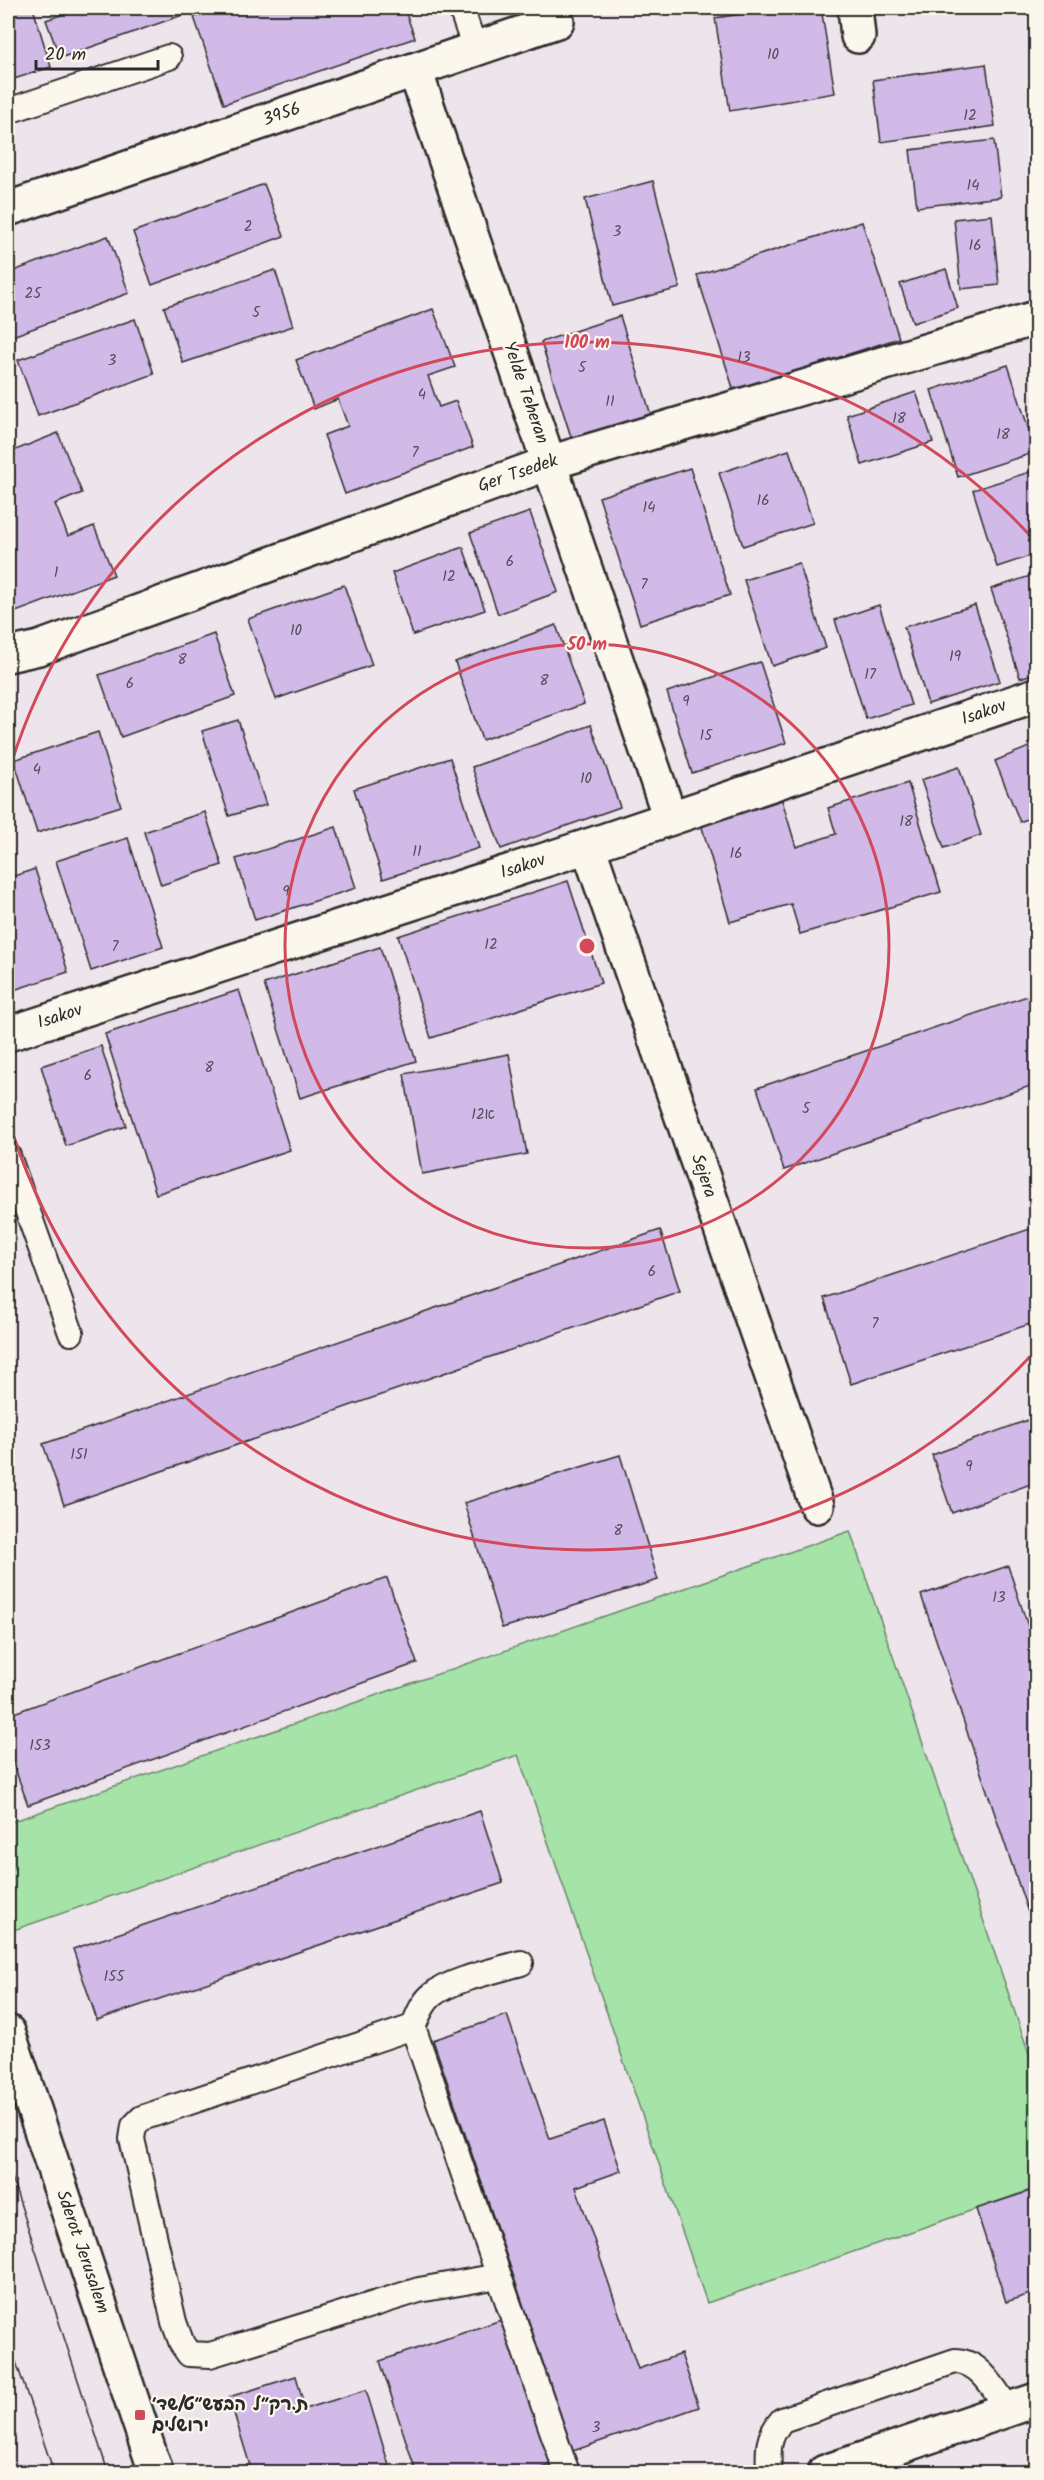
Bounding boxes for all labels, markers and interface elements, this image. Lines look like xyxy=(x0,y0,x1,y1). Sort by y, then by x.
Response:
scale bar xyxy=(36,33,158,71)
text: 20 m xyxy=(45,41,86,70)
house number: 10 xyxy=(767,43,780,67)
street label: 3956 xyxy=(259,95,305,135)
house number: 12 xyxy=(963,104,977,128)
house number: 14 xyxy=(967,174,979,198)
house number: 2 xyxy=(244,215,252,239)
house number: 3 xyxy=(613,220,622,244)
house number: 16 xyxy=(968,234,982,258)
house number: 25 xyxy=(25,282,42,306)
house number: 5 xyxy=(252,301,261,325)
text: 100 m xyxy=(564,329,610,358)
street label: Yelde Teheran xyxy=(494,338,556,448)
house number: 13 xyxy=(737,346,751,370)
house number: 3 xyxy=(108,349,117,373)
house number: 5 xyxy=(578,356,587,380)
house number: 4 xyxy=(418,383,426,407)
house number: 11 xyxy=(605,390,615,414)
house number: 18 xyxy=(892,407,907,431)
house number: 18 xyxy=(996,423,1011,447)
house number: 7 xyxy=(412,441,420,465)
street label: Ger Tsedek xyxy=(474,447,563,501)
house number: 16 xyxy=(756,489,770,513)
house number: 14 xyxy=(643,496,655,520)
house number: 6 xyxy=(506,550,514,574)
house number: 1 xyxy=(54,561,59,585)
house number: 12 xyxy=(442,565,456,589)
house number: 7 xyxy=(641,573,649,597)
house number: 10 xyxy=(290,619,303,643)
text: 50 m xyxy=(566,631,607,660)
house number: 19 xyxy=(949,645,962,669)
house number: 8 xyxy=(177,648,187,672)
house number: 17 xyxy=(864,663,877,687)
house number: 8 xyxy=(539,669,549,693)
house number: 6 xyxy=(126,672,134,696)
house number: 9 xyxy=(682,690,690,714)
street label: Isakov xyxy=(958,692,1011,734)
house number: 15 xyxy=(700,724,713,748)
house number: 4 xyxy=(33,758,41,782)
house number: 10 xyxy=(580,767,593,791)
house number: 18 xyxy=(899,810,914,834)
house number: 11 xyxy=(412,840,422,864)
house number: 16 xyxy=(729,842,743,866)
street label: Isakov xyxy=(497,846,550,888)
house number: 9 xyxy=(282,880,290,904)
house number: 12 xyxy=(484,933,498,957)
house number: 7 xyxy=(112,935,120,959)
centre of rings xyxy=(577,936,597,956)
street label: Isakov xyxy=(34,996,87,1038)
house number: 8 xyxy=(204,1056,214,1080)
house number: 6 xyxy=(84,1064,92,1088)
house number: 5 xyxy=(802,1097,811,1121)
house number: 12א xyxy=(471,1103,495,1127)
street label: Sejera xyxy=(682,1150,724,1202)
house number: 6 xyxy=(648,1260,656,1284)
house number: 7 xyxy=(872,1312,880,1336)
house number: 151 xyxy=(70,1443,88,1467)
house number: 9 xyxy=(965,1455,973,1479)
house number: 8 xyxy=(613,1519,623,1543)
house number: 13 xyxy=(992,1586,1006,1610)
house number: 153 xyxy=(29,1734,51,1758)
house number: 155 xyxy=(104,1965,125,1989)
street label: Sderot Jerusalem xyxy=(47,2186,117,2318)
place label: ת.רק״ל הבעש״ט/שד׳ ירושלים xyxy=(152,2391,308,2441)
marker: ת.רק״ל הבעש״ט/שד׳ ירושלים xyxy=(133,2408,147,2422)
house number: 3 xyxy=(592,2416,601,2440)

